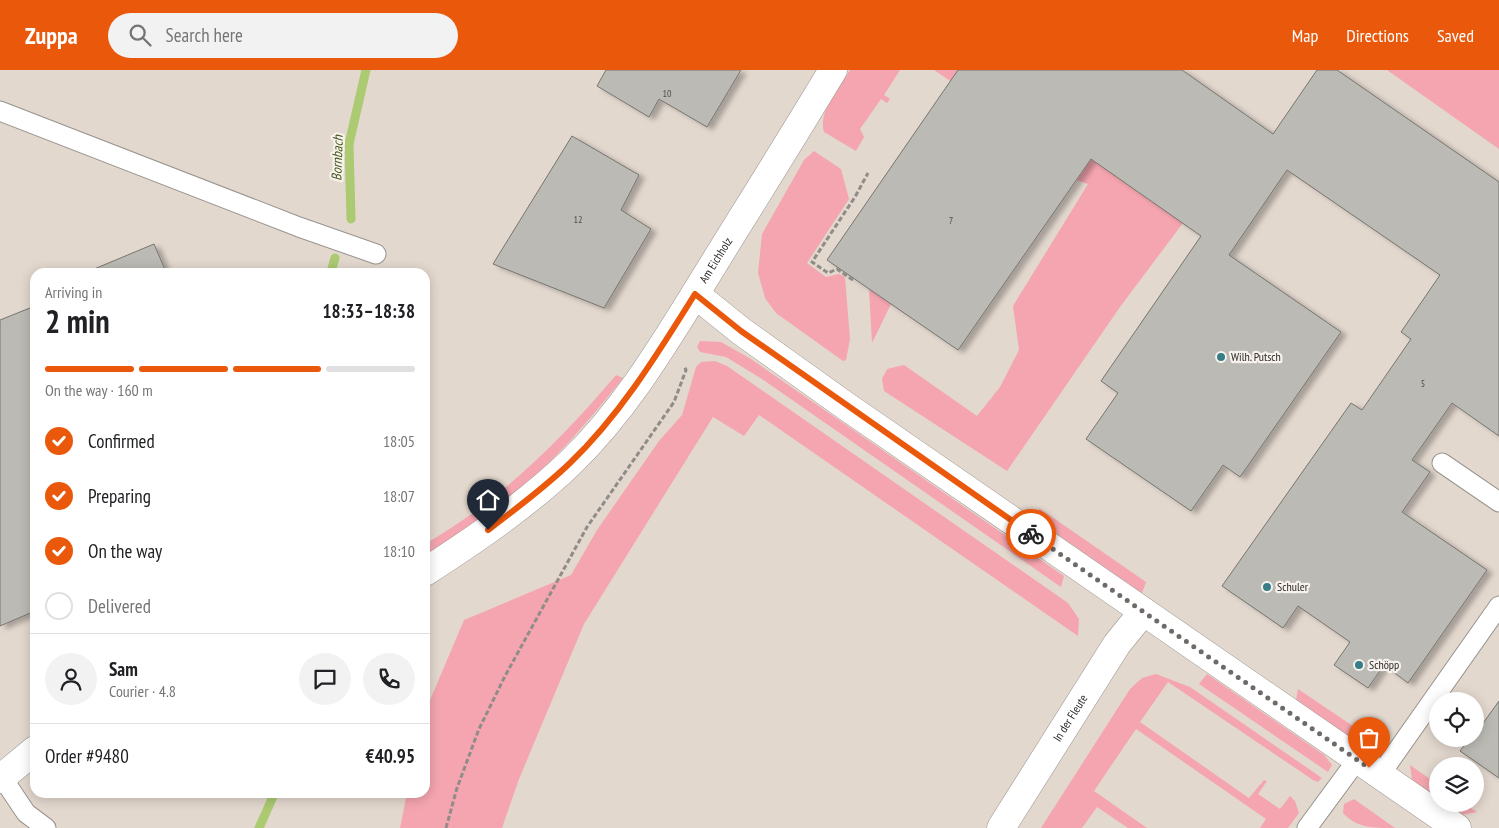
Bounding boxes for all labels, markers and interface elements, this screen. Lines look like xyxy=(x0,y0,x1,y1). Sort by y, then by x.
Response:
search box xyxy=(108,13,458,58)
text: Zuppa xyxy=(25,20,78,51)
icon: search xyxy=(126,21,154,49)
text: Search here xyxy=(166,23,243,47)
text: Map xyxy=(1292,24,1318,47)
text: Directions xyxy=(1346,24,1409,47)
text: Saved xyxy=(1437,24,1474,47)
house number: 10 xyxy=(663,87,672,100)
water label: Bornbach xyxy=(327,134,347,181)
house number: 12 xyxy=(574,213,583,226)
house number: 7 xyxy=(949,214,953,227)
street label: Am Eichholz xyxy=(696,234,735,286)
text: Arriving in xyxy=(45,282,102,302)
text: 18:33–18:38 xyxy=(322,299,415,323)
text: 2 min xyxy=(45,300,110,342)
place label: Wilh. Putsch xyxy=(1231,349,1281,364)
marker: Wilh. Putsch xyxy=(1215,351,1227,363)
house number: 5 xyxy=(1421,377,1425,390)
text: On the way · 160 m xyxy=(45,380,153,400)
icon: check xyxy=(45,427,73,455)
text: Confirmed xyxy=(88,429,155,453)
text: 18:05 xyxy=(383,431,415,451)
pin xyxy=(467,479,509,530)
icon: check xyxy=(45,482,73,510)
text: Preparing xyxy=(88,484,151,508)
text: 18:07 xyxy=(383,486,415,506)
icon: home xyxy=(474,486,502,514)
courier xyxy=(1006,509,1056,559)
icon: bike xyxy=(1017,520,1045,548)
icon: check xyxy=(45,537,73,565)
text: On the way xyxy=(88,539,162,563)
text: 18:10 xyxy=(383,541,415,561)
place label: Schuler xyxy=(1277,579,1309,594)
marker: Schuler xyxy=(1261,581,1273,593)
text: Delivered xyxy=(88,594,151,618)
button: person xyxy=(45,653,97,705)
button: chat xyxy=(299,653,351,705)
button: phone xyxy=(363,653,415,705)
text: Sam xyxy=(109,657,138,681)
place label: Schöpp xyxy=(1369,657,1399,672)
marker: Schöpp xyxy=(1353,659,1365,671)
text: Courier · 4.8 xyxy=(109,681,176,701)
street label: In der Fleute xyxy=(1049,691,1090,744)
map controls xyxy=(1429,692,1484,812)
button: locate xyxy=(1429,692,1484,747)
pin xyxy=(1348,717,1390,768)
icon: bag xyxy=(1355,724,1383,752)
text: Order #9480 xyxy=(45,744,129,768)
text: €40.95 xyxy=(366,744,415,768)
button: layers xyxy=(1429,757,1484,812)

